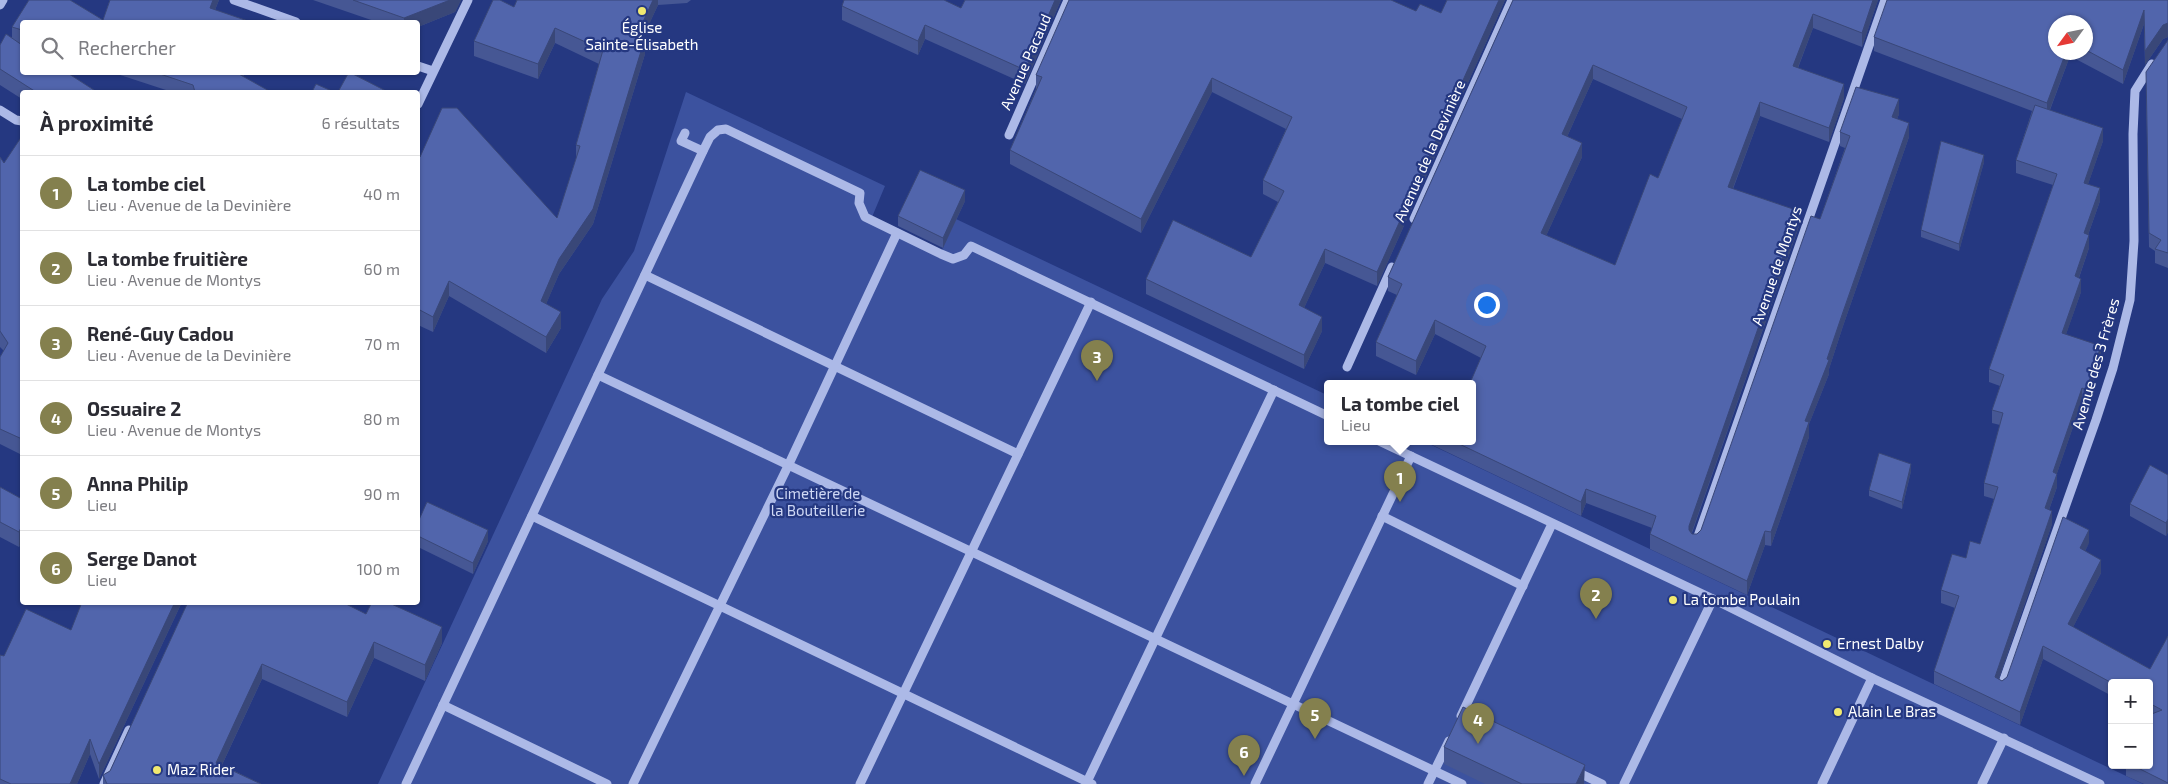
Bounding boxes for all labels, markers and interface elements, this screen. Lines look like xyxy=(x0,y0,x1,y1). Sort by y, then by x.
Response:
marker: Église Sainte-Élisabeth xyxy=(636,5,648,17)
street label: Avenue Pacaud xyxy=(996,11,1054,112)
north arrow xyxy=(2048,15,2093,60)
place label: Église Sainte-Élisabeth xyxy=(585,18,699,53)
search box xyxy=(20,20,420,75)
icon: search xyxy=(38,34,66,62)
text: Rechercher xyxy=(78,36,176,59)
street label: Avenue de la Devinière xyxy=(1390,77,1469,224)
text: À proximité xyxy=(40,110,154,135)
text: 6 résultats xyxy=(321,113,400,132)
text: La tombe ciel xyxy=(87,172,206,195)
text: 1 xyxy=(53,184,59,203)
text: 40 m xyxy=(363,184,400,203)
text: Lieu · Avenue de la Devinière xyxy=(87,195,291,214)
street label: Avenue de Montys xyxy=(1747,204,1805,328)
text: La tombe fruitière xyxy=(87,247,248,270)
text: 2 xyxy=(51,259,61,278)
text: 60 m xyxy=(364,259,400,278)
text: Lieu · Avenue de Montys xyxy=(87,270,261,289)
your location xyxy=(1474,292,1500,318)
street label: Avenue des 3 Frères xyxy=(2068,296,2122,432)
text: René-Guy Cadou xyxy=(87,322,234,345)
text: 3 xyxy=(51,334,61,353)
text: 70 m xyxy=(365,334,400,353)
pin: 3 xyxy=(1081,340,1113,381)
text: Lieu · Avenue de la Devinière xyxy=(87,345,291,364)
popup xyxy=(1324,380,1476,445)
text: La tombe ciel xyxy=(1341,392,1459,415)
text: Ossuaire 2 xyxy=(87,397,181,420)
text: 4 xyxy=(51,409,61,428)
text: 80 m xyxy=(363,409,400,428)
text: Lieu xyxy=(1341,415,1371,434)
text: Lieu · Avenue de Montys xyxy=(87,420,261,439)
pin: 1 xyxy=(1384,461,1416,502)
text: Anna Philip xyxy=(87,472,188,495)
text: 5 xyxy=(52,484,60,503)
text: 90 m xyxy=(364,484,400,503)
park label: Cimetière de la Bouteillerie xyxy=(771,484,865,519)
text: Lieu xyxy=(87,495,117,514)
text: Serge Danot xyxy=(87,547,197,570)
text: 6 xyxy=(51,559,61,578)
text: 100 m xyxy=(357,559,400,578)
text: Lieu xyxy=(87,570,117,589)
pin: 2 xyxy=(1580,578,1612,619)
place label: La tombe Poulain xyxy=(1683,590,1800,608)
marker: La tombe Poulain xyxy=(1667,594,1679,606)
place label: Ernest Dalby xyxy=(1837,634,1924,652)
marker: Ernest Dalby xyxy=(1821,638,1833,650)
map controls xyxy=(2108,679,2153,769)
button: + xyxy=(2108,679,2153,724)
pin: 5 xyxy=(1299,698,1331,739)
place label: Alain Le Bras xyxy=(1848,702,1936,720)
pin: 4 xyxy=(1462,703,1494,744)
marker: Alain Le Bras xyxy=(1832,706,1844,718)
button: − xyxy=(2108,724,2153,769)
pin: 6 xyxy=(1228,735,1260,776)
place label: Maz Rider xyxy=(167,760,235,778)
marker: Maz Rider xyxy=(151,764,163,776)

